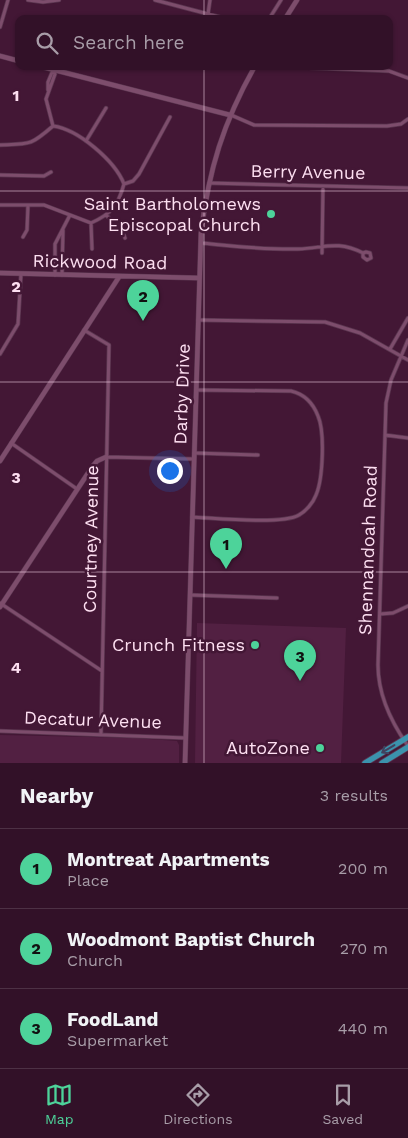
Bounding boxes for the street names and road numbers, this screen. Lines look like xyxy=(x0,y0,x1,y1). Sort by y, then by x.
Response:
street label: Berry Avenue xyxy=(250,160,366,183)
street label: Rickwood Road xyxy=(32,250,168,273)
street label: Darby Drive xyxy=(169,343,194,445)
street label: Courtney Avenue xyxy=(79,465,102,613)
street label: Shennandoah Road xyxy=(354,465,381,635)
street label: Decatur Avenue xyxy=(24,707,162,732)

